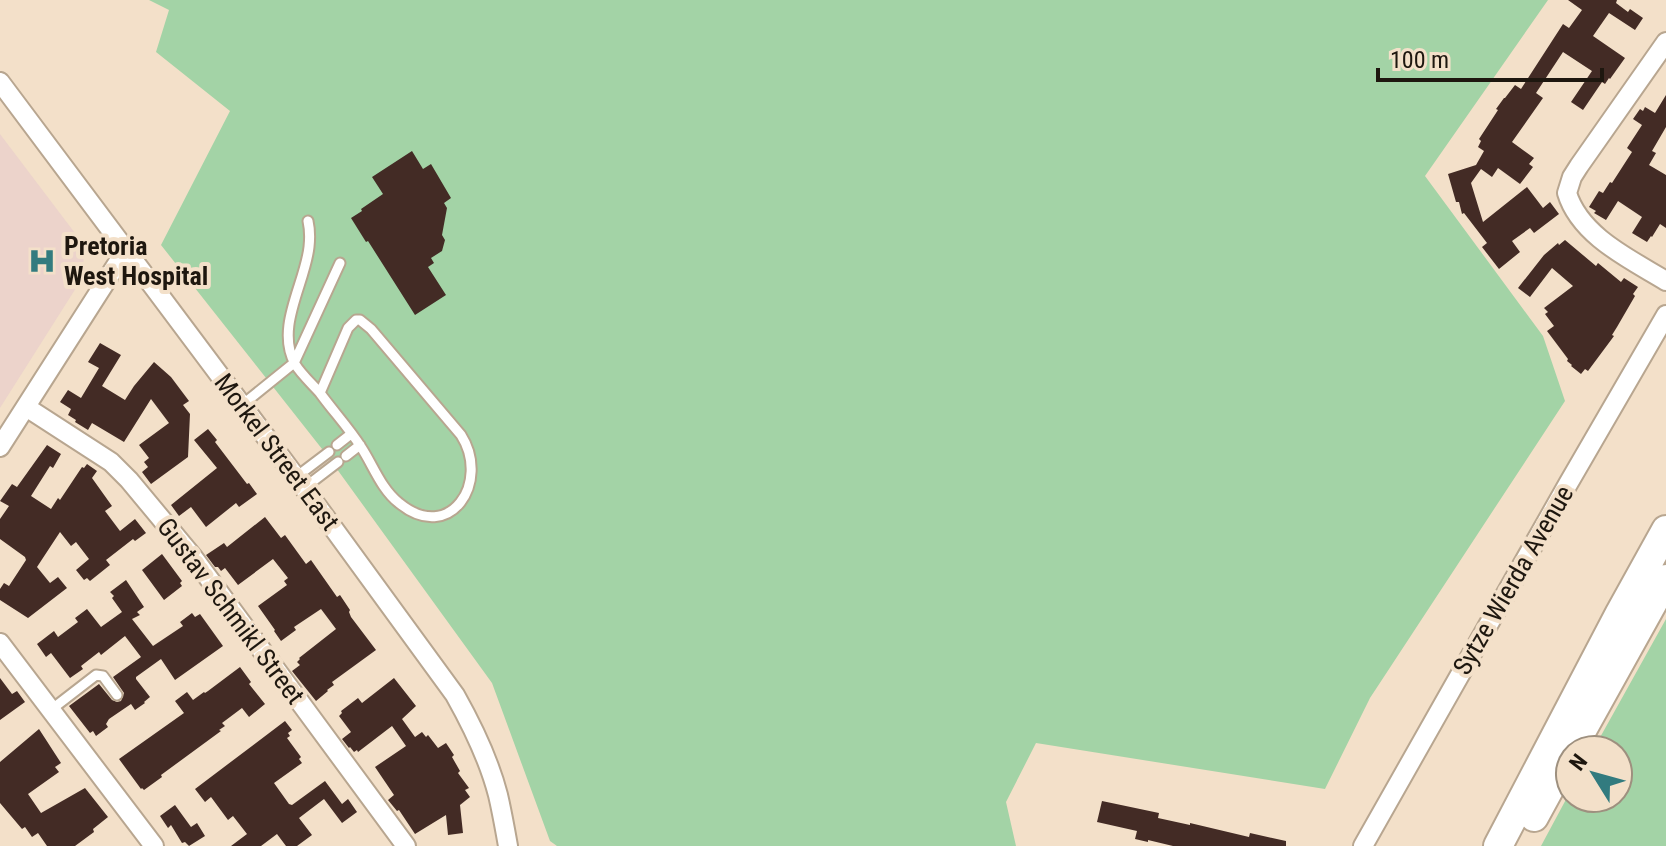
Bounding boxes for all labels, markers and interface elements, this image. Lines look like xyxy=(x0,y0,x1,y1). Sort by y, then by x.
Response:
scale bar xyxy=(1378,32,1602,82)
text: 100 m xyxy=(1390,46,1449,74)
place label: Pretoria West Hospital xyxy=(64,231,208,291)
hospital icon: Pretoria West Hospital xyxy=(27,246,57,276)
street label: Morkel Street East xyxy=(208,368,346,536)
street label: Sytze Wierda Avenue xyxy=(1447,480,1579,680)
street label: Gustav Schmikl Street xyxy=(151,512,311,710)
north arrow xyxy=(1554,734,1634,814)
text: N xyxy=(1564,749,1592,775)

